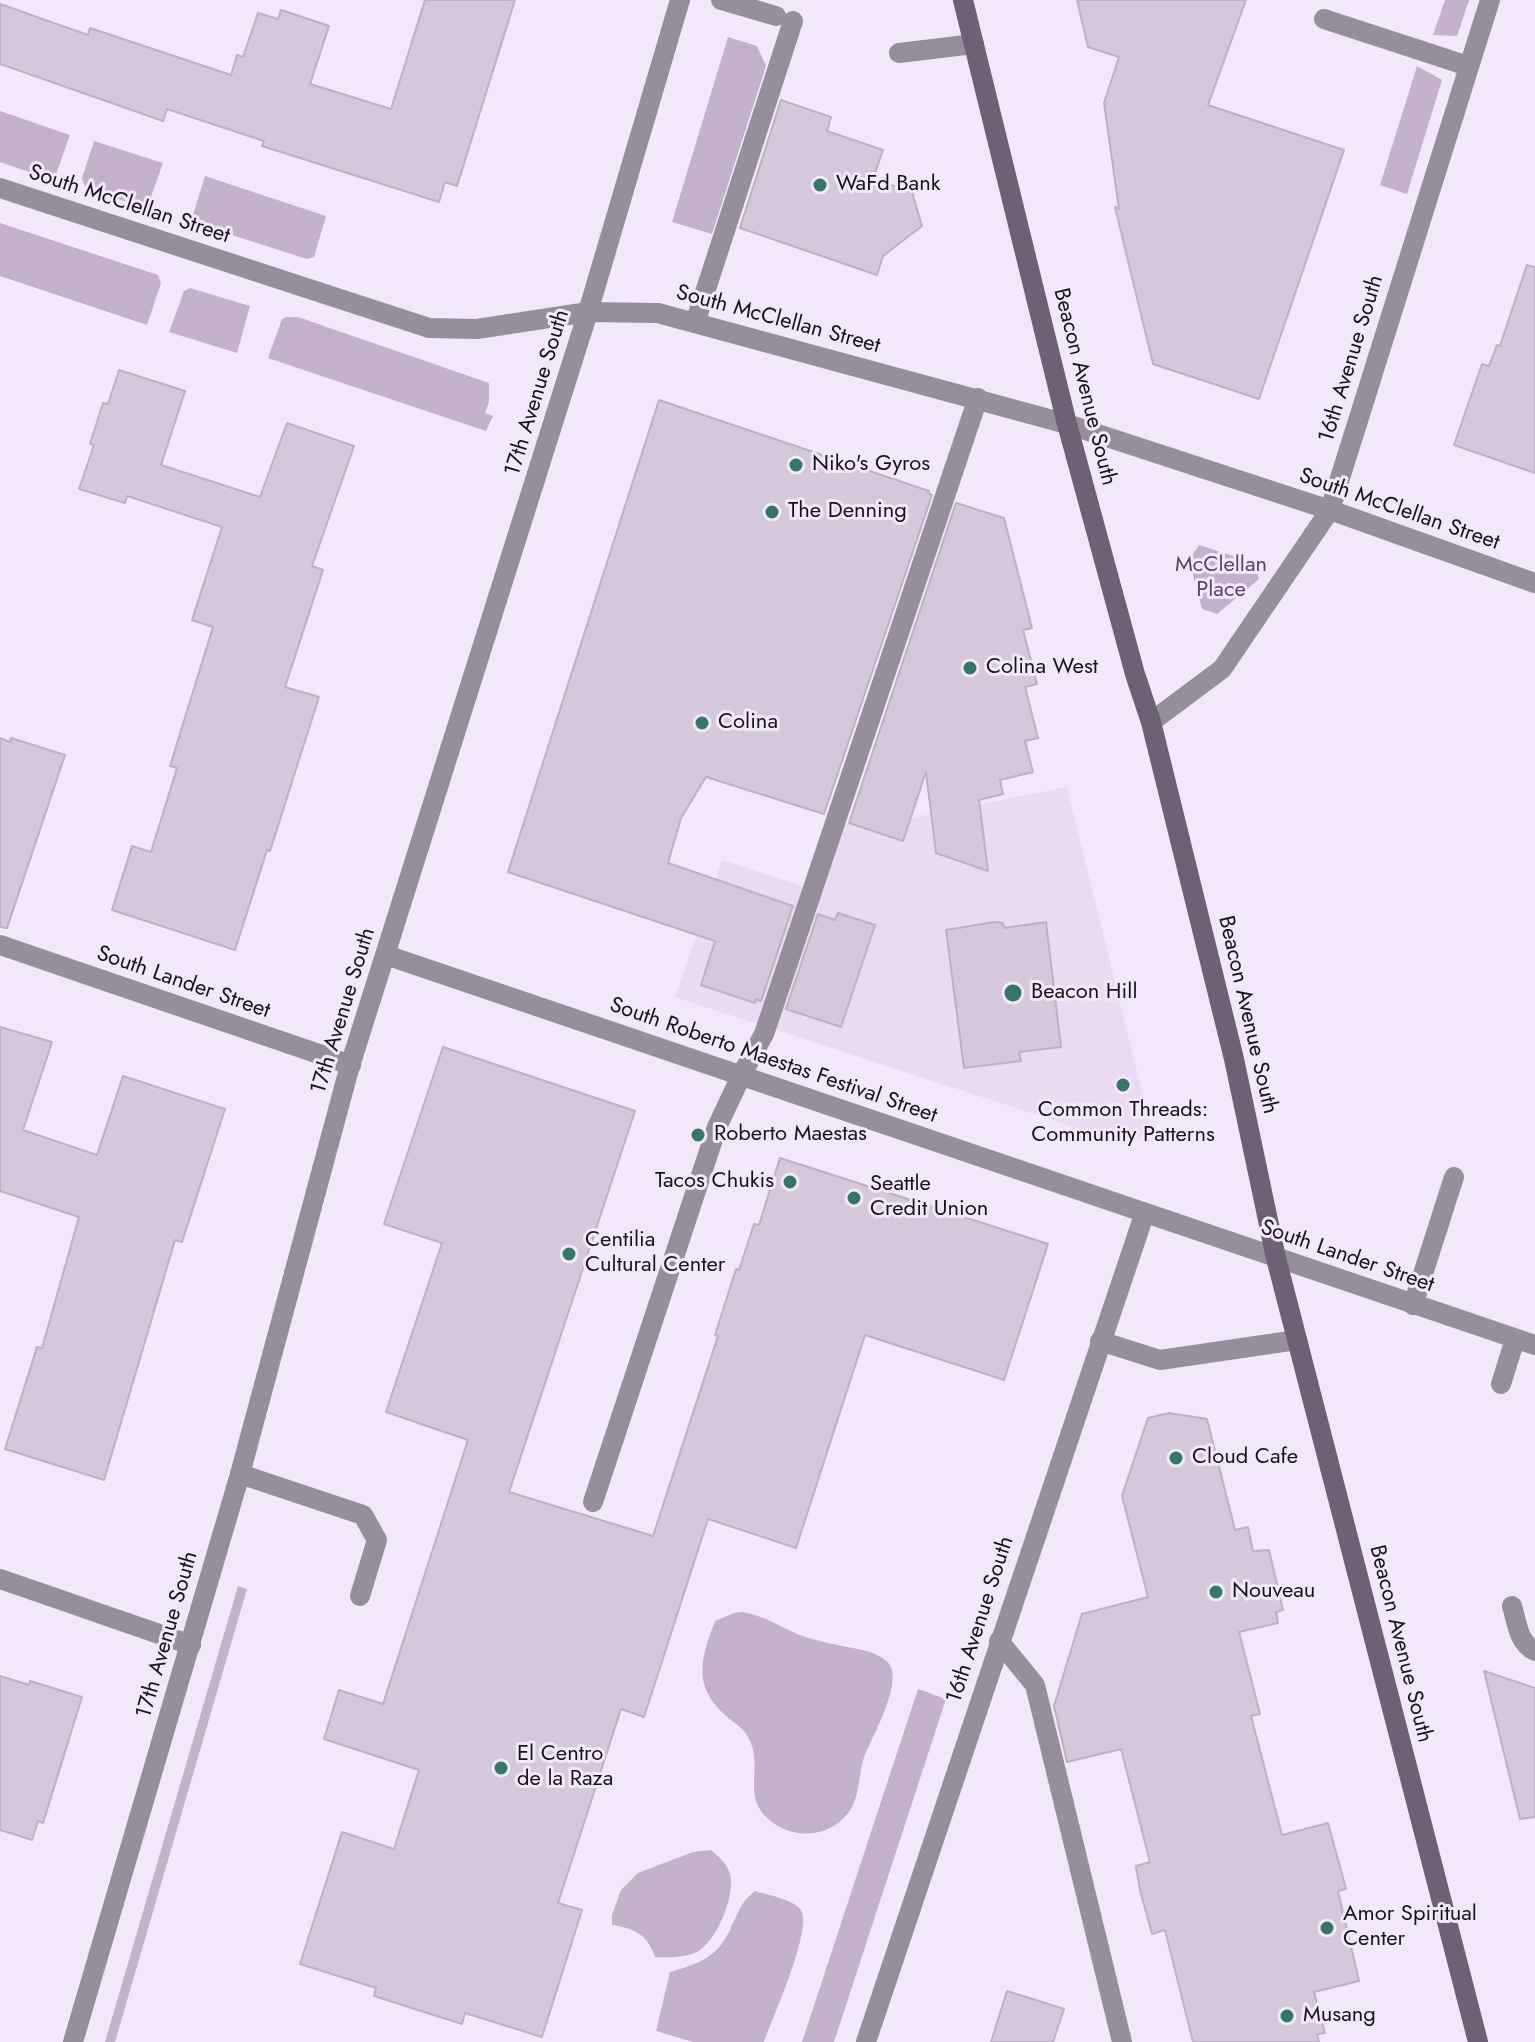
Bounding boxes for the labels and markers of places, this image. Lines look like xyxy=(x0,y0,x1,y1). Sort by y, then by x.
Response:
place label: WaFd Bank xyxy=(836,172,940,198)
marker: WaFd Bank xyxy=(811,176,829,194)
place label: Niko's Gyros xyxy=(812,452,930,478)
marker: Niko's Gyros xyxy=(787,456,805,474)
place label: The Denning xyxy=(788,499,907,525)
marker: The Denning xyxy=(763,503,781,521)
place label: Colina West xyxy=(986,655,1098,681)
marker: Colina West xyxy=(961,659,979,677)
place label: Colina xyxy=(718,710,778,736)
marker: Colina xyxy=(693,714,711,732)
place label: Beacon Hill xyxy=(1031,980,1137,1006)
marker: Beacon Hill xyxy=(1002,982,1024,1004)
marker: Common Threads: Community Patterns xyxy=(1114,1076,1132,1094)
place label: Common Threads: Community Patterns xyxy=(1031,1098,1215,1150)
place label: Roberto Maestas xyxy=(714,1122,867,1148)
marker: Roberto Maestas xyxy=(689,1126,707,1144)
place label: Tacos Chukis xyxy=(655,1169,774,1195)
place label: Seattle Credit Union xyxy=(870,1172,988,1224)
marker: Tacos Chukis xyxy=(781,1173,799,1191)
marker: Seattle Credit Union xyxy=(845,1189,863,1207)
place label: Centilia Cultural Center xyxy=(585,1228,725,1280)
marker: Centilia Cultural Center xyxy=(560,1245,578,1263)
place label: Cloud Cafe xyxy=(1192,1445,1298,1471)
marker: Cloud Cafe xyxy=(1167,1449,1185,1467)
place label: Nouveau xyxy=(1232,1579,1315,1605)
marker: Nouveau xyxy=(1207,1583,1225,1601)
place label: El Centro de la Raza xyxy=(517,1742,613,1794)
marker: El Centro de la Raza xyxy=(492,1759,510,1777)
place label: Amor Spiritual Center xyxy=(1343,1902,1477,1954)
marker: Amor Spiritual Center xyxy=(1318,1919,1336,1937)
place label: Musang xyxy=(1303,2003,1376,2029)
marker: Musang xyxy=(1278,2007,1296,2025)

